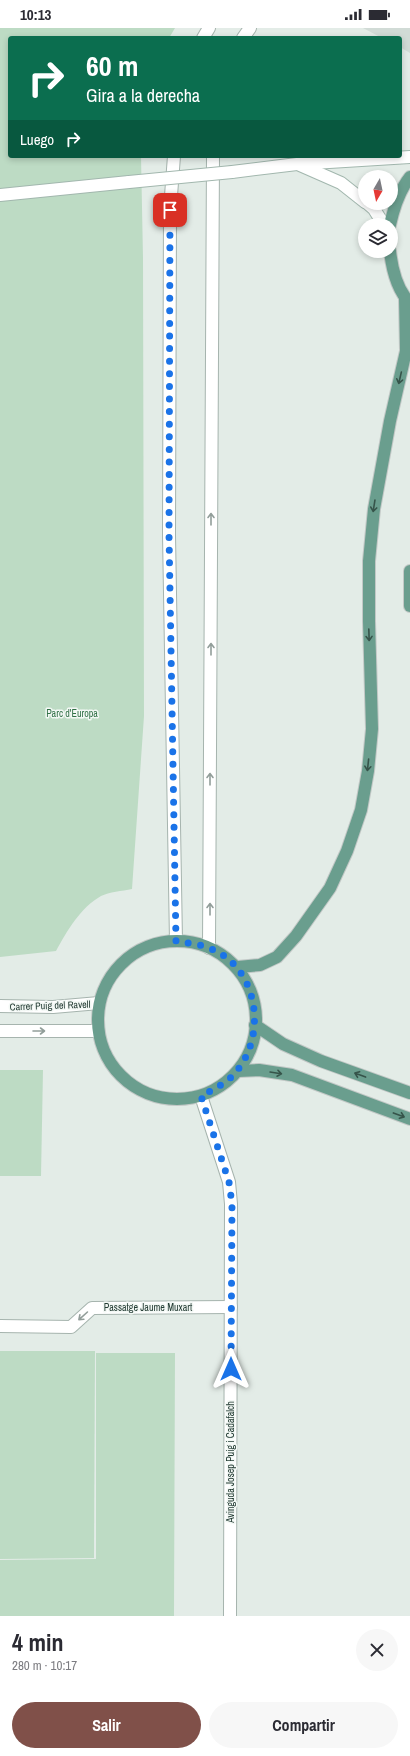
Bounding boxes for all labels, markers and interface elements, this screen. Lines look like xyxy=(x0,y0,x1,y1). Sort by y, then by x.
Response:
text: 10:13 xyxy=(20,4,51,25)
text: 60 m xyxy=(86,47,138,85)
icon: right xyxy=(20,52,72,104)
text: Gira a la derecha xyxy=(86,83,200,108)
icon: right xyxy=(62,128,84,150)
text: Luego xyxy=(20,129,54,150)
north arrow xyxy=(358,170,398,210)
map controls xyxy=(358,170,398,258)
pin xyxy=(153,193,187,227)
icon: arrive xyxy=(159,199,181,221)
button: layers xyxy=(358,218,398,258)
one-way arrow xyxy=(395,371,403,384)
one-way arrow xyxy=(370,499,378,512)
one-way arrow xyxy=(207,513,215,526)
one-way arrow xyxy=(365,628,373,641)
one-way arrow xyxy=(207,643,215,656)
park label: Parc d'Europa xyxy=(46,707,98,720)
one-way arrow xyxy=(364,758,372,771)
one-way arrow xyxy=(206,773,214,786)
one-way arrow xyxy=(206,903,214,916)
street label: Carrer Puig del Ravell xyxy=(9,998,91,1013)
one-way arrow xyxy=(32,1027,45,1035)
one-way arrow xyxy=(269,1069,282,1077)
one-way arrow xyxy=(355,1071,367,1079)
one-way arrow xyxy=(392,1112,405,1119)
street label: Passatge Jaume Muxart xyxy=(104,1301,193,1314)
one-way arrow xyxy=(78,1311,88,1320)
position arrow xyxy=(210,1348,252,1390)
street label: Avinguda Josep Puig i Cadafalch xyxy=(224,1401,237,1524)
text: 4 min xyxy=(12,1626,63,1658)
button: close xyxy=(356,1629,398,1671)
text: 280 m · 10:17 xyxy=(12,1657,77,1674)
button: Salir xyxy=(12,1702,201,1748)
button: Compartir xyxy=(209,1702,398,1748)

